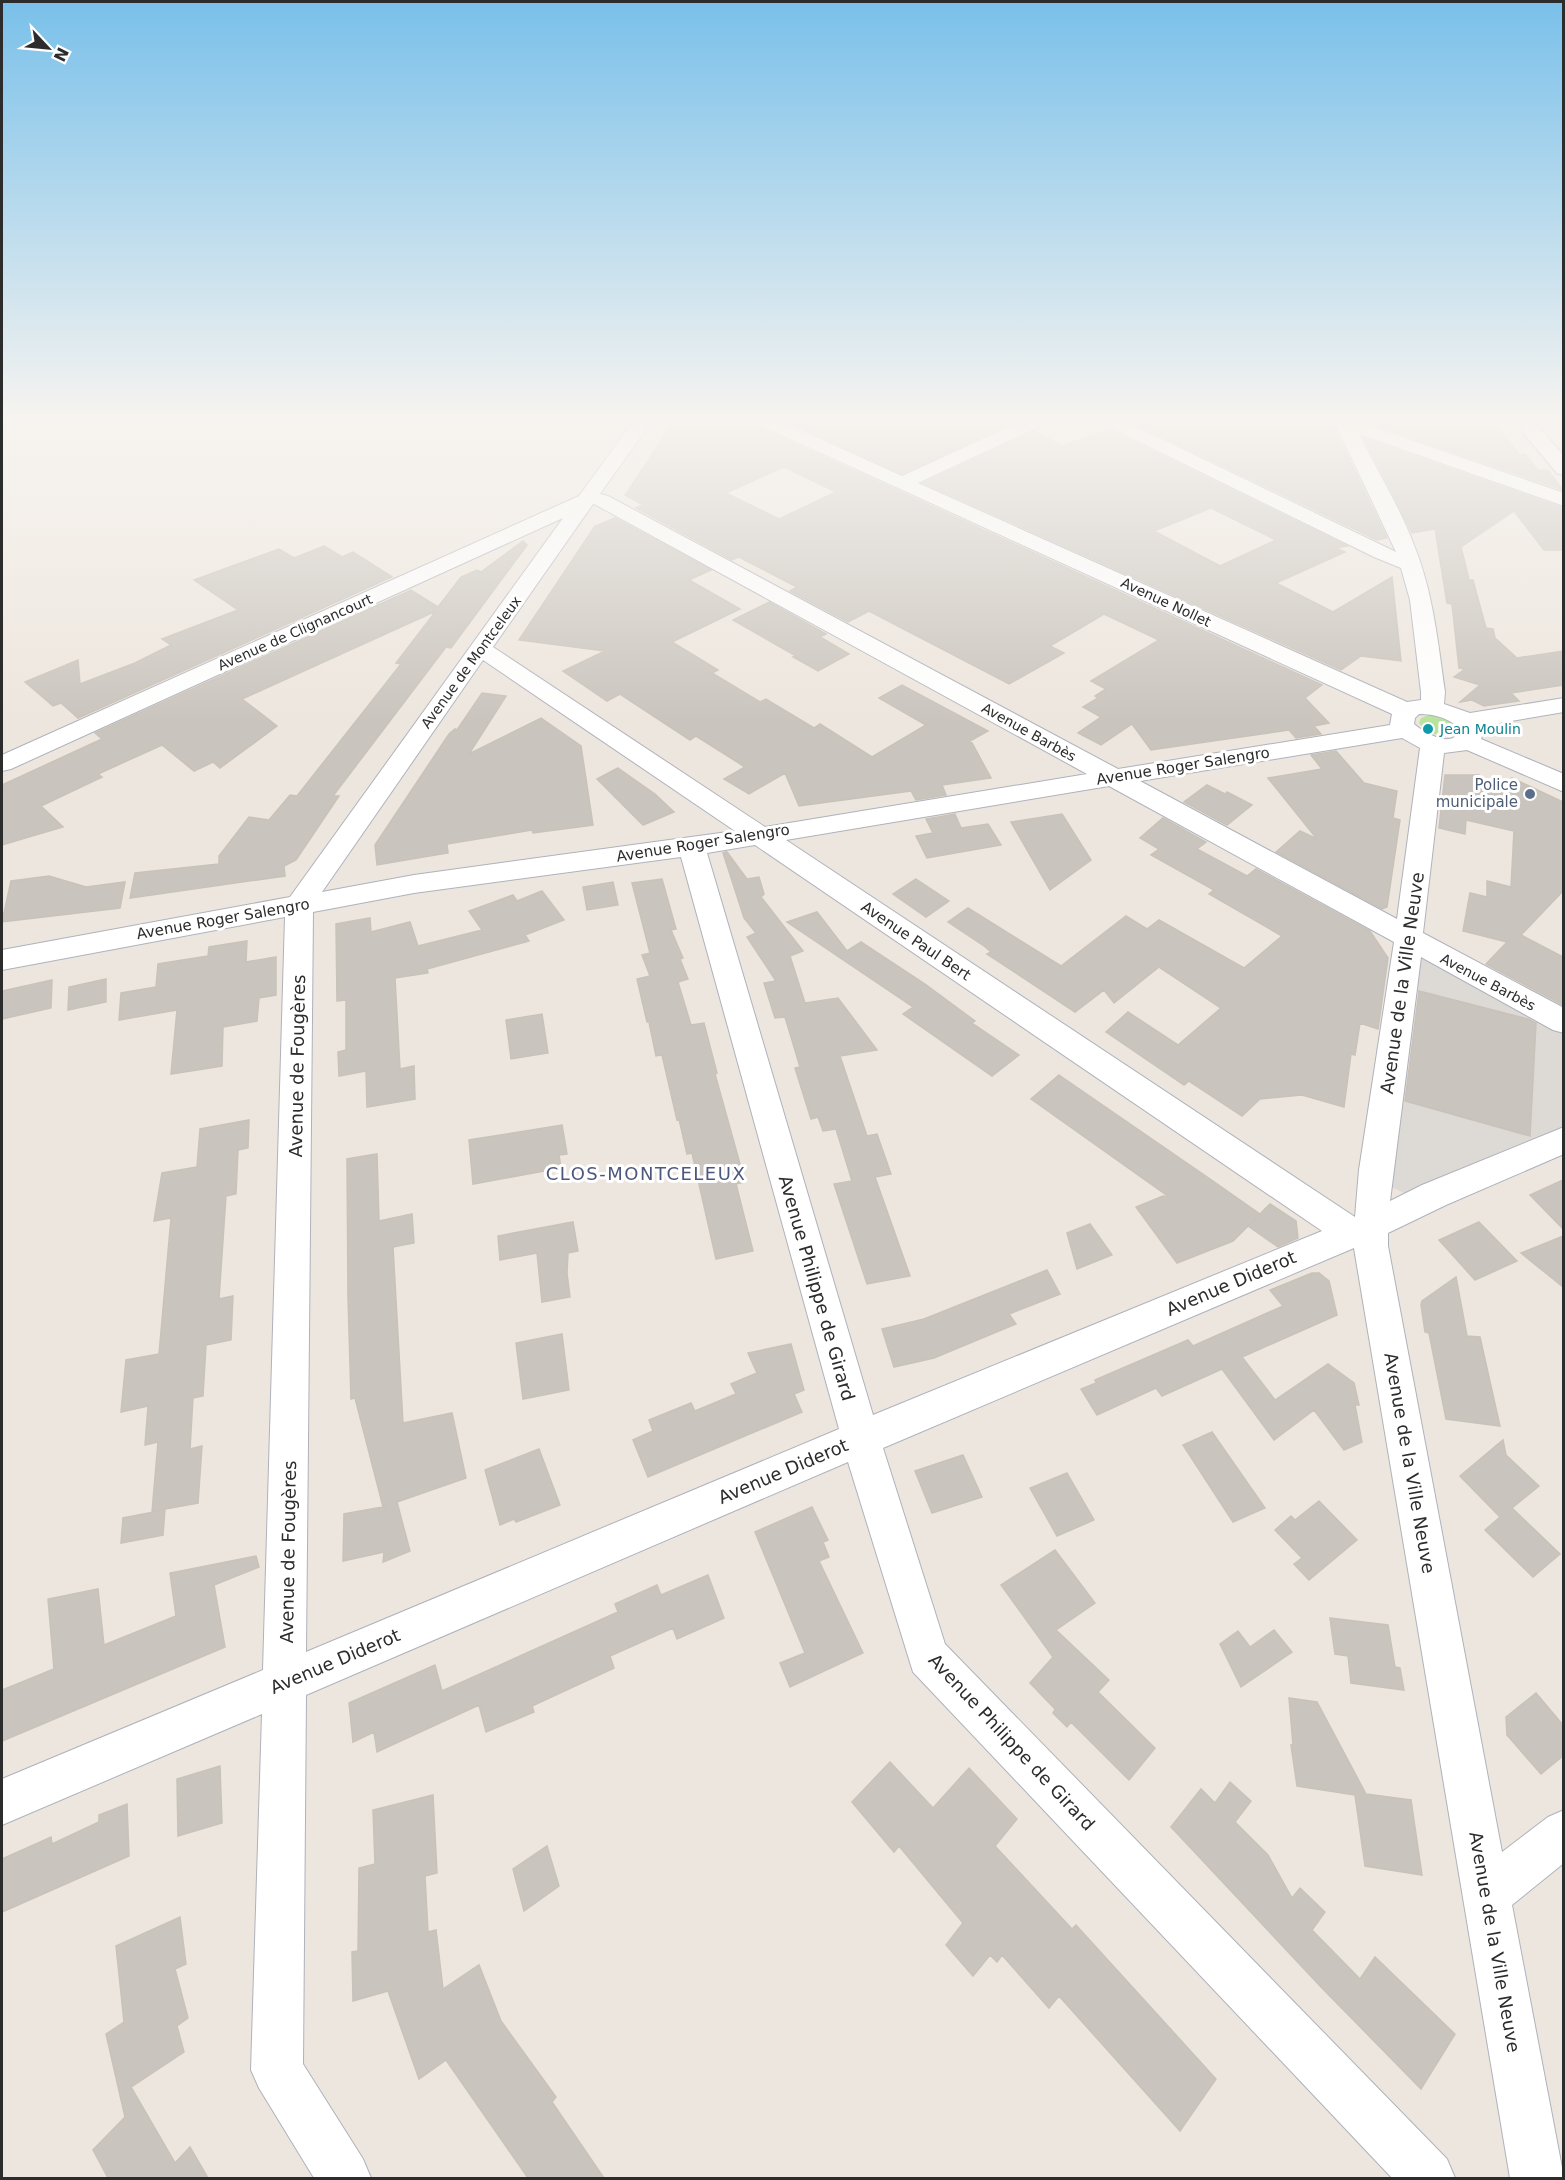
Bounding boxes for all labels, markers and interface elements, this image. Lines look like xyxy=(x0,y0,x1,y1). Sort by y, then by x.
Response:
north arrow xyxy=(18,18,78,78)
text: N xyxy=(50,44,73,65)
street label: Avenue Nollet xyxy=(1118,574,1214,630)
street label: Avenue de Clignancourt xyxy=(215,590,375,673)
street label: Avenue de Montceleux xyxy=(418,593,524,731)
street label: Avenue Barbès xyxy=(979,700,1079,764)
place label: Jean Moulin xyxy=(1439,721,1521,737)
marker: Jean Moulin xyxy=(1421,722,1435,736)
street label: Avenue Roger Salengro xyxy=(1095,743,1271,789)
place label: Police municipale xyxy=(1436,776,1518,811)
marker: Police municipale xyxy=(1523,787,1537,801)
street label: Avenue Roger Salengro xyxy=(615,820,791,866)
street label: Avenue de la Ville Neuve xyxy=(1376,871,1428,1095)
street label: Avenue Roger Salengro xyxy=(135,895,311,943)
street label: Avenue Paul Bert xyxy=(858,898,974,984)
street label: Avenue Barbès xyxy=(1438,950,1538,1014)
street label: Avenue de Fougères xyxy=(285,974,309,1158)
district label: CLOS-MONTCELEUX xyxy=(546,1163,746,1184)
street label: Avenue Philippe de Girard xyxy=(775,1173,859,1403)
street label: Avenue Diderot xyxy=(1163,1246,1299,1320)
street label: Avenue de la Ville Neuve xyxy=(1380,1351,1440,1575)
street label: Avenue Diderot xyxy=(715,1434,851,1508)
street label: Avenue de Fougères xyxy=(276,1460,300,1644)
street label: Avenue Diderot xyxy=(267,1624,403,1698)
street label: Avenue Philippe de Girard xyxy=(925,1649,1099,1835)
street label: Avenue de la Ville Neuve xyxy=(1465,1830,1525,2054)

